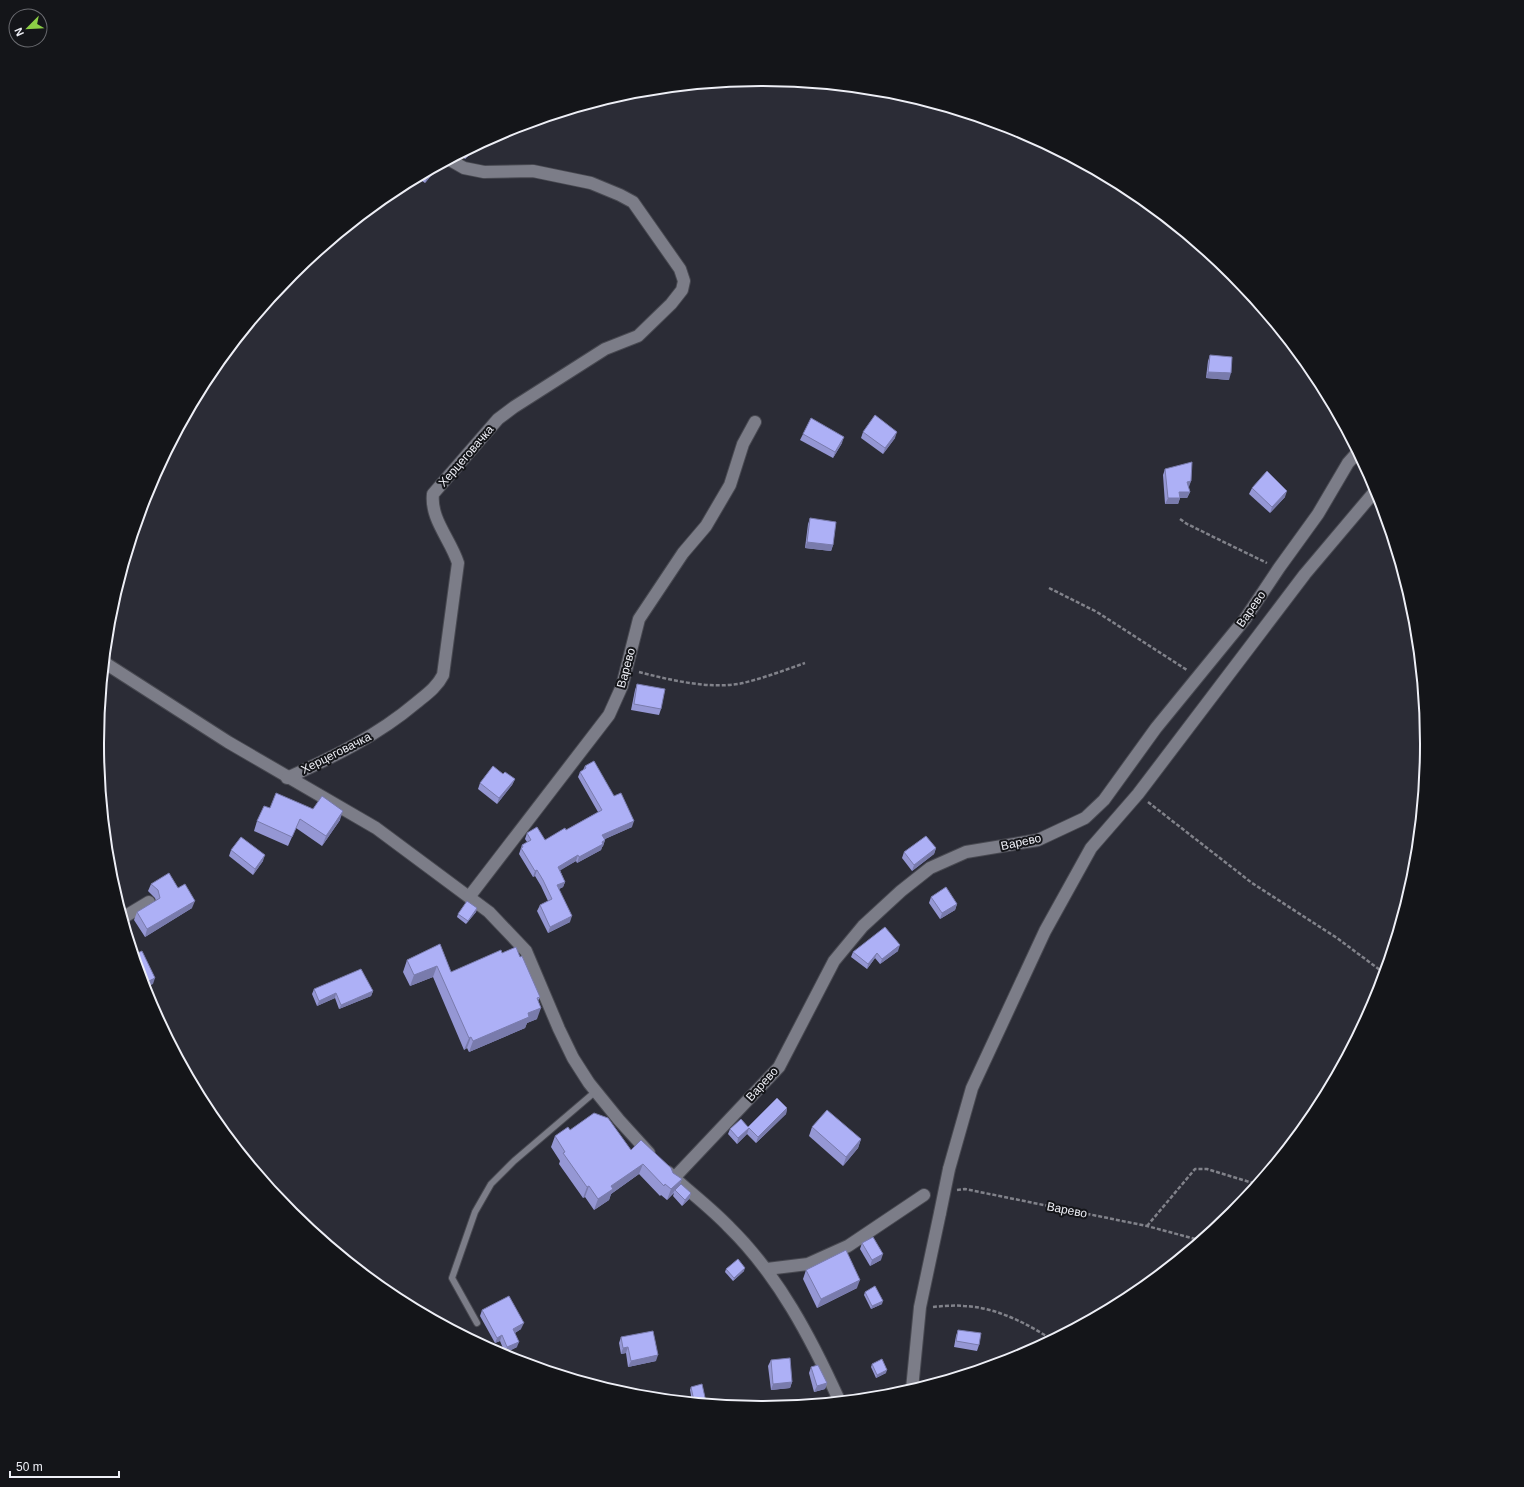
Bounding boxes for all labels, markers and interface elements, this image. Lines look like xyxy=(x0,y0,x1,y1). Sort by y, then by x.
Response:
north arrow xyxy=(8,8,48,48)
text: N xyxy=(12,26,26,38)
street label: Херцеговачка xyxy=(436,422,497,490)
street label: Варево xyxy=(1234,588,1269,630)
street label: Варево xyxy=(614,646,638,690)
street label: Херцеговачка xyxy=(299,729,374,777)
street label: Варево xyxy=(1000,831,1043,853)
street label: Варево xyxy=(743,1064,781,1104)
street label: Варево xyxy=(1046,1199,1089,1221)
scale bar xyxy=(10,1453,119,1479)
text: 50 m xyxy=(16,1460,43,1474)

